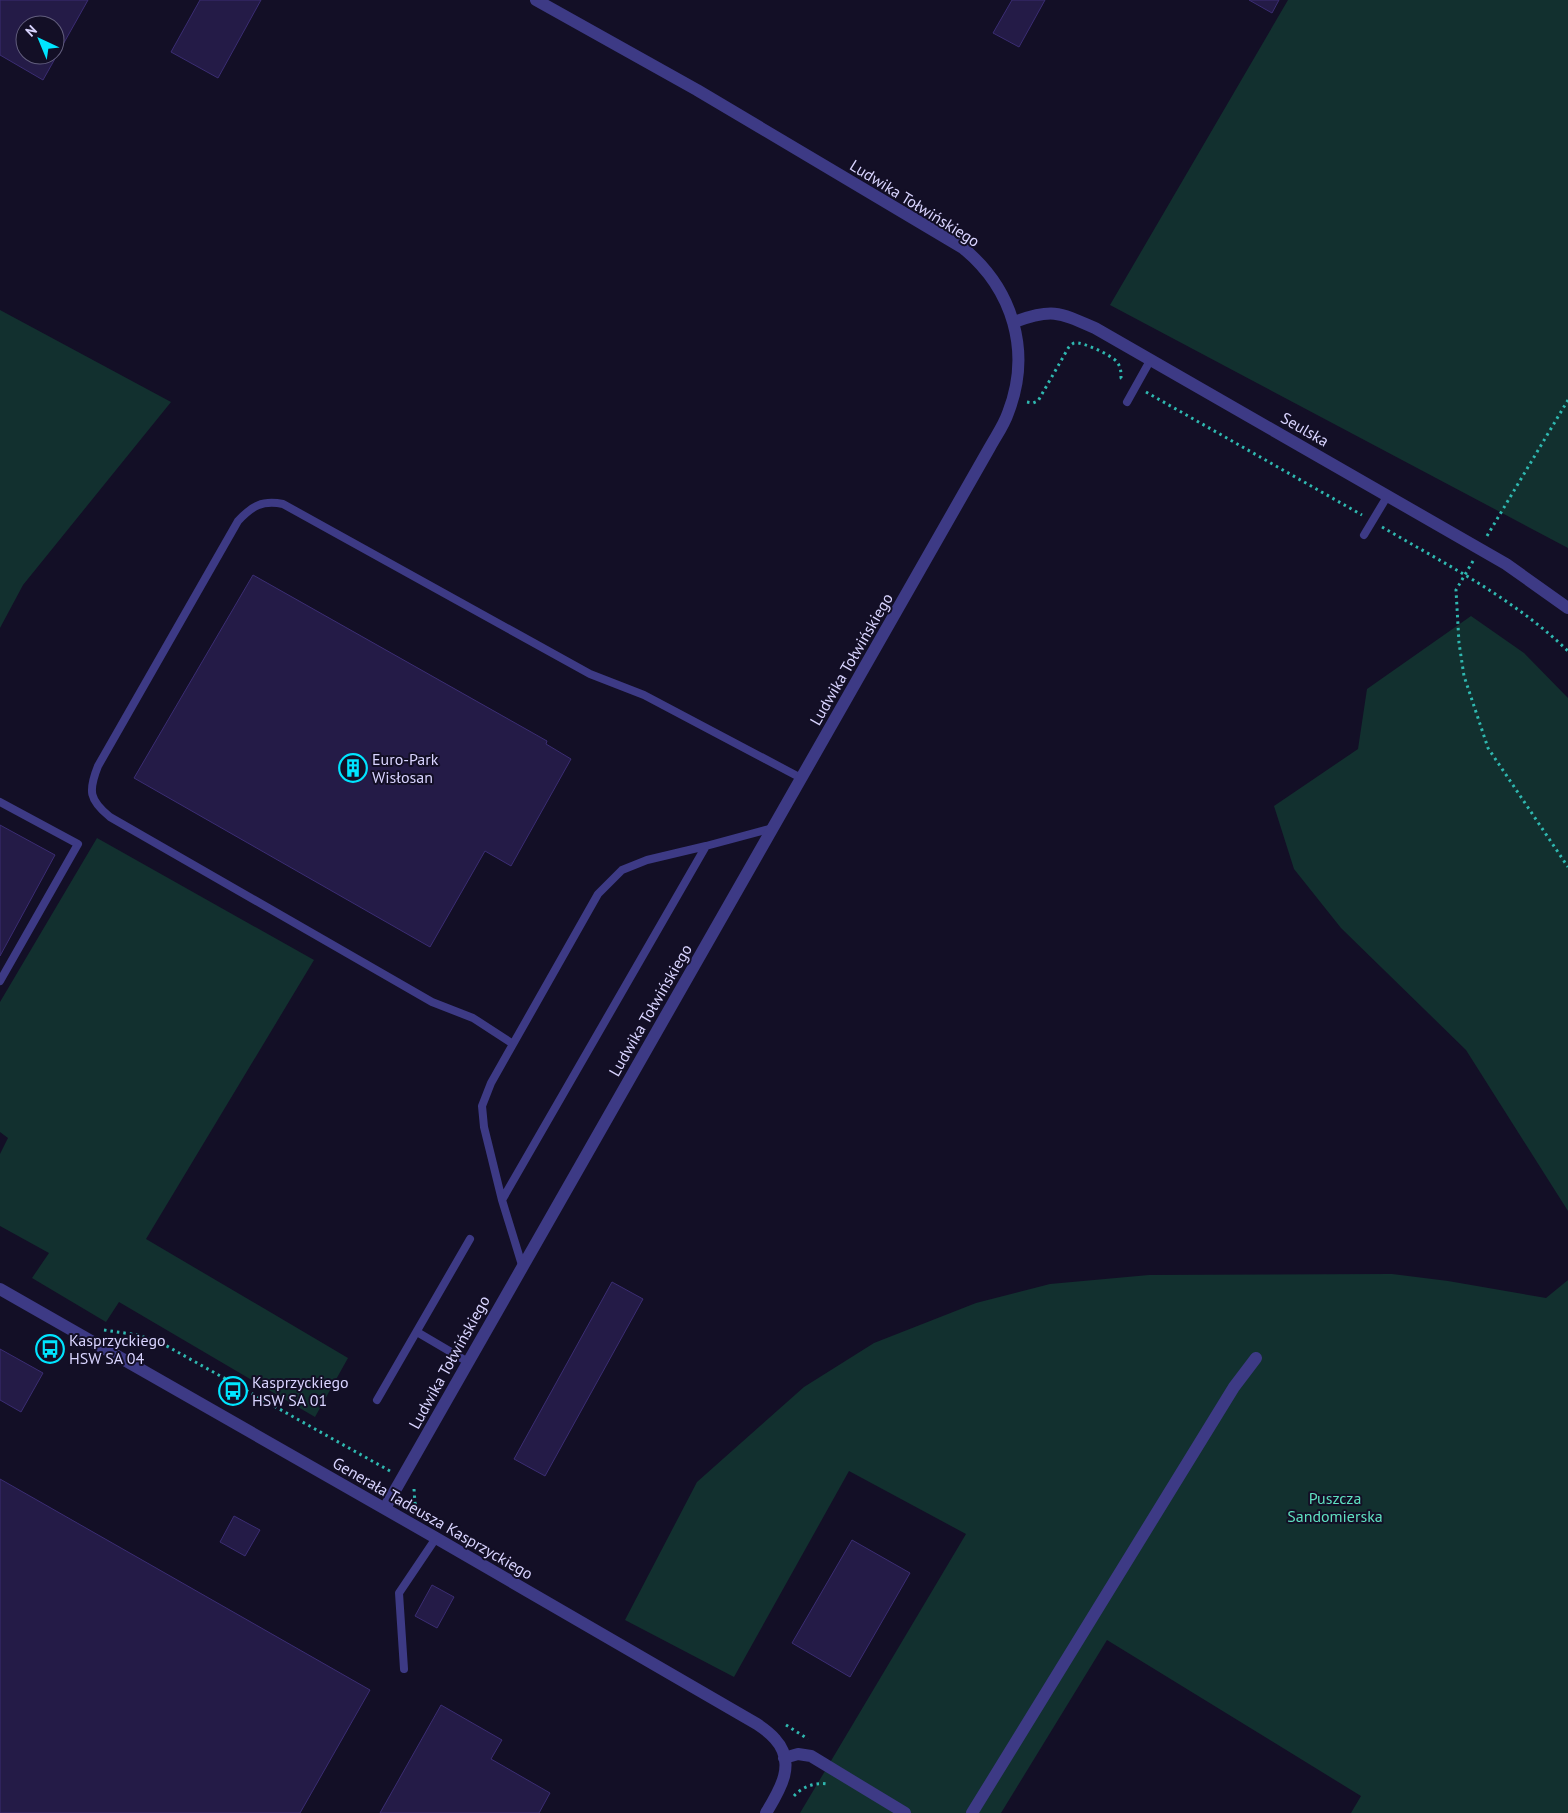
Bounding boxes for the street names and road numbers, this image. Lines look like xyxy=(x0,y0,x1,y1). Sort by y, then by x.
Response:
street label: Ludwika Tołwińskiego xyxy=(846,155,984,251)
street label: Seulska xyxy=(1277,407,1333,451)
street label: Ludwika Tołwińskiego xyxy=(805,589,897,729)
street label: Ludwika Tołwińskiego xyxy=(604,940,696,1080)
street label: Ludwika Tołwińskiego xyxy=(404,1292,494,1432)
street label: Generała Tadeusza Kasprzyckiego xyxy=(329,1452,537,1584)

